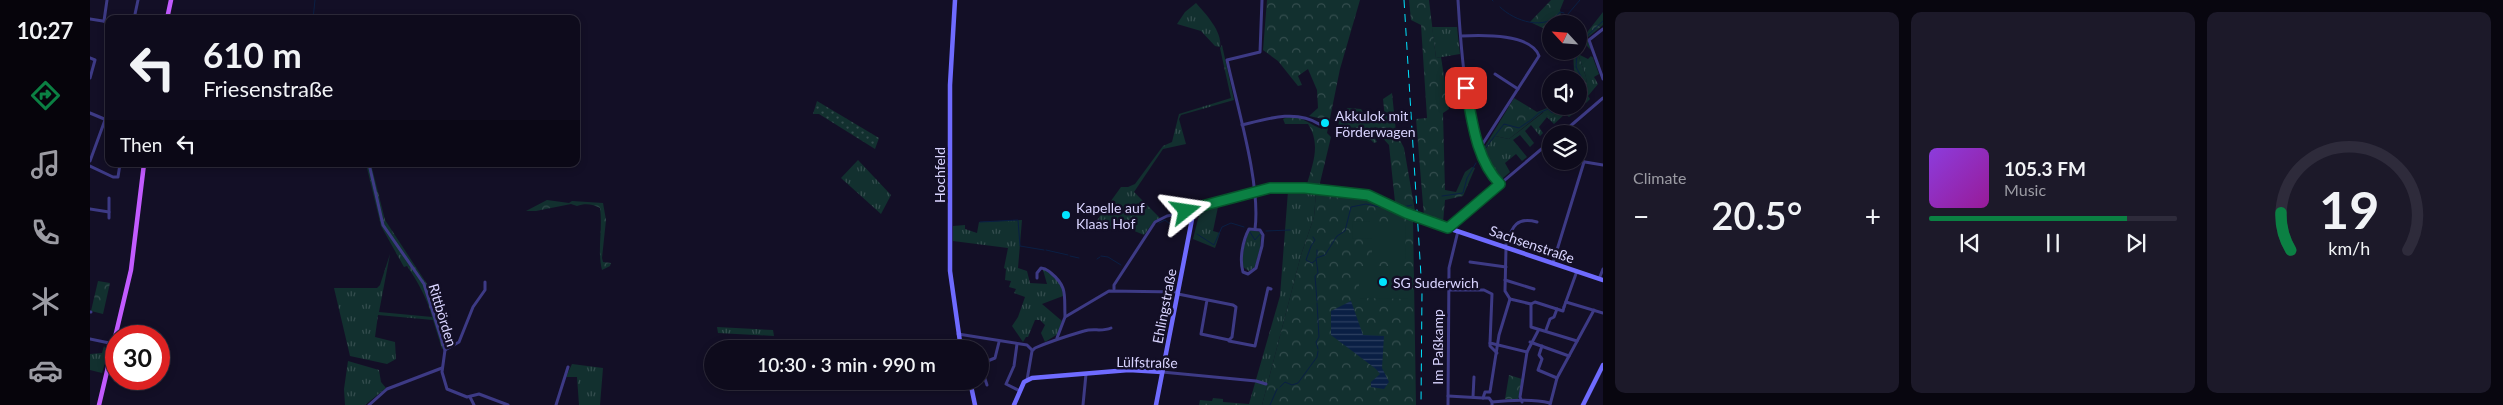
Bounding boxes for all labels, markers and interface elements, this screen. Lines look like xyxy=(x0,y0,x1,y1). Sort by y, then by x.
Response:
north arrow xyxy=(1542,15,1588,60)
map controls xyxy=(1542,15,1587,170)
text: 10:27 xyxy=(17,17,73,44)
text: 610 m xyxy=(203,33,302,75)
icon: left xyxy=(120,35,185,100)
pin xyxy=(1445,67,1487,109)
button: sound xyxy=(1542,70,1587,115)
icon: arrive xyxy=(1452,74,1480,102)
text: Friesenstraße xyxy=(203,75,333,102)
icon: directions xyxy=(28,78,63,113)
place label: Akkulok mit Förderwagen xyxy=(1335,107,1416,140)
marker: Akkulok mit Förderwagen xyxy=(1319,117,1331,129)
button: layers xyxy=(1542,125,1587,170)
icon: left xyxy=(172,130,200,158)
text: Then xyxy=(120,133,162,156)
icon: music xyxy=(28,147,63,182)
street label: Hochfeld xyxy=(931,147,948,203)
text: 105.3 FM xyxy=(2004,157,2086,180)
text: Climate xyxy=(1633,168,1686,187)
text: 19 xyxy=(2319,178,2379,240)
text: Music xyxy=(2004,180,2046,199)
position arrow xyxy=(1159,184,1211,236)
text: 20.5° xyxy=(1712,192,1802,238)
place label: Kapelle auf Klaas Hof xyxy=(1076,199,1145,232)
text: − xyxy=(1633,199,1649,233)
text: + xyxy=(1865,199,1881,233)
marker: Kapelle auf Klaas Hof xyxy=(1060,209,1072,221)
icon: phone xyxy=(28,215,63,250)
street label: Sachsenstraße xyxy=(1487,222,1577,266)
icon: previous xyxy=(1956,229,1984,257)
icon: pause xyxy=(2039,229,2067,257)
icon: next xyxy=(2122,229,2150,257)
text: km/h xyxy=(2328,237,2370,259)
street label: Ehlingstraße xyxy=(1148,267,1180,345)
place label: SG Suderwich xyxy=(1393,274,1479,291)
marker: SG Suderwich xyxy=(1377,276,1389,288)
street label: Rittbörden xyxy=(425,281,461,349)
icon: climate xyxy=(28,284,63,319)
street label: Im Paßkamp xyxy=(1429,309,1446,385)
speed limit sign: 30 xyxy=(105,325,170,390)
icon: car xyxy=(28,353,63,388)
text: 10:30 · 3 min · 990 m xyxy=(757,353,936,376)
street label: Lülfstraße xyxy=(1116,353,1178,371)

